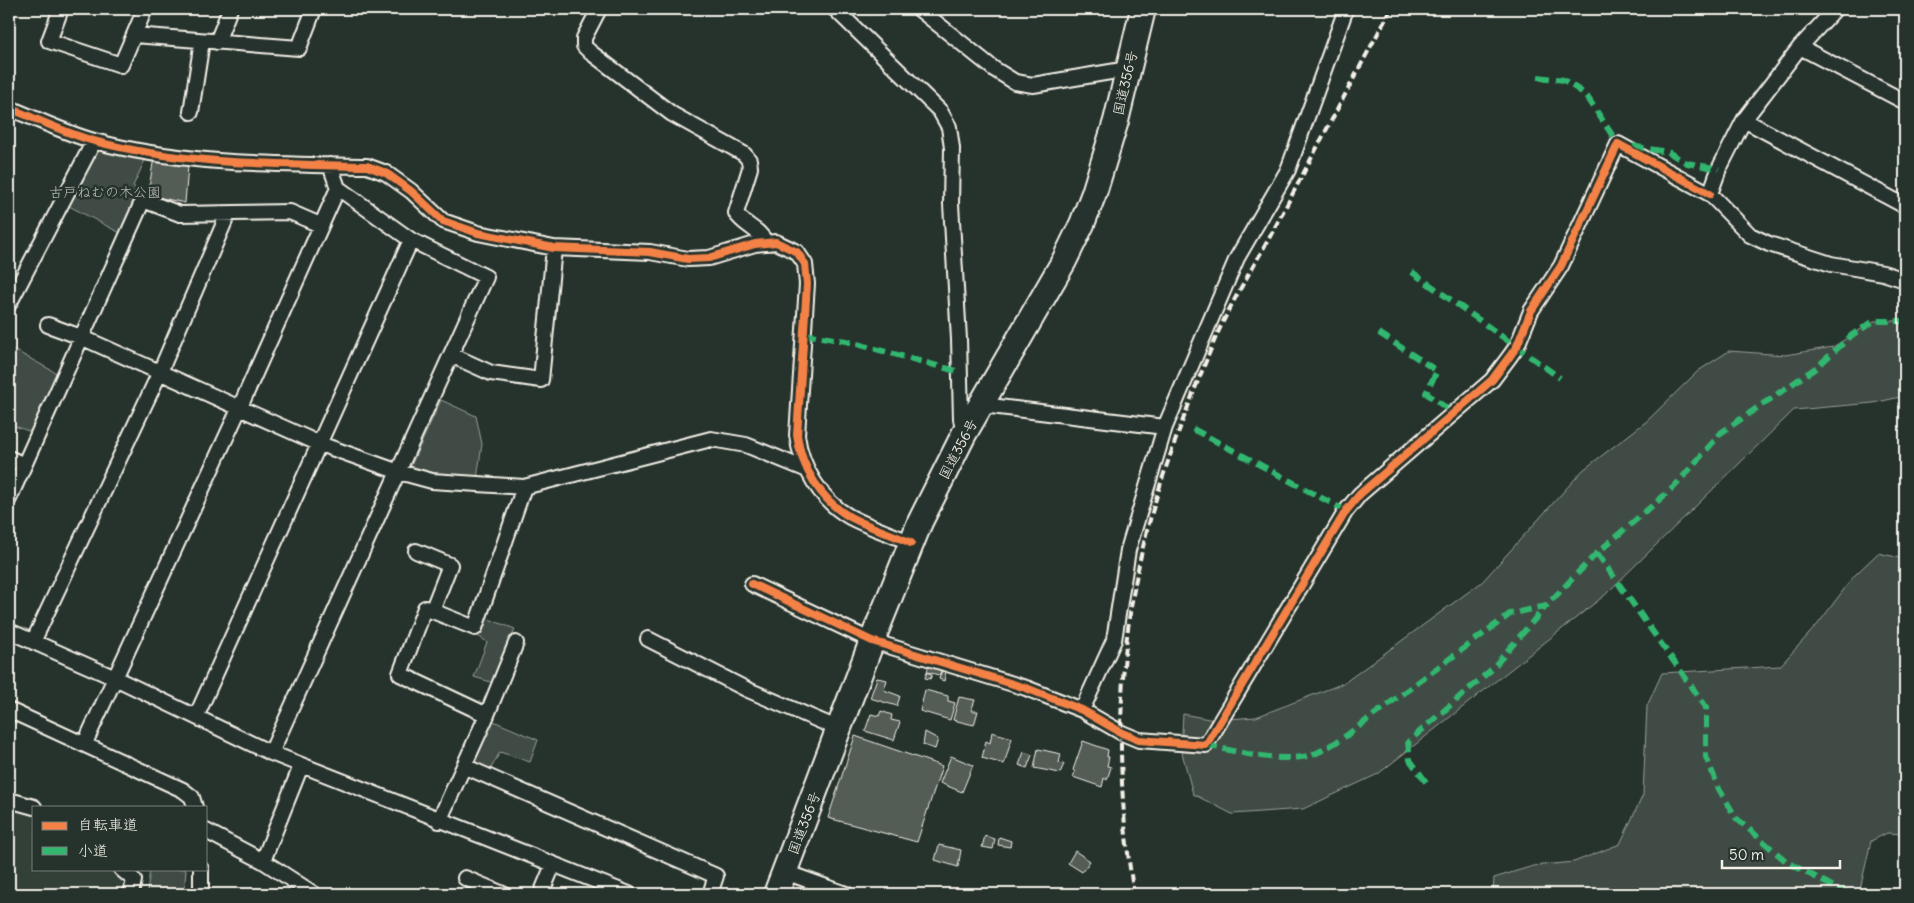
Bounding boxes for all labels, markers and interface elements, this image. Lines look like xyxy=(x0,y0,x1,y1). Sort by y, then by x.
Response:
street label: 国道356号 xyxy=(1109,49,1141,117)
park label: 古戸ねむの木公園 xyxy=(49,183,161,201)
street label: 国道356号 xyxy=(935,416,981,482)
street label: 国道356号 xyxy=(784,789,824,857)
legend xyxy=(32,806,208,870)
text: 自転車道 xyxy=(78,815,138,834)
scale bar xyxy=(1722,838,1839,870)
text: 小道 xyxy=(78,841,108,860)
text: 50 m xyxy=(1729,845,1764,864)

